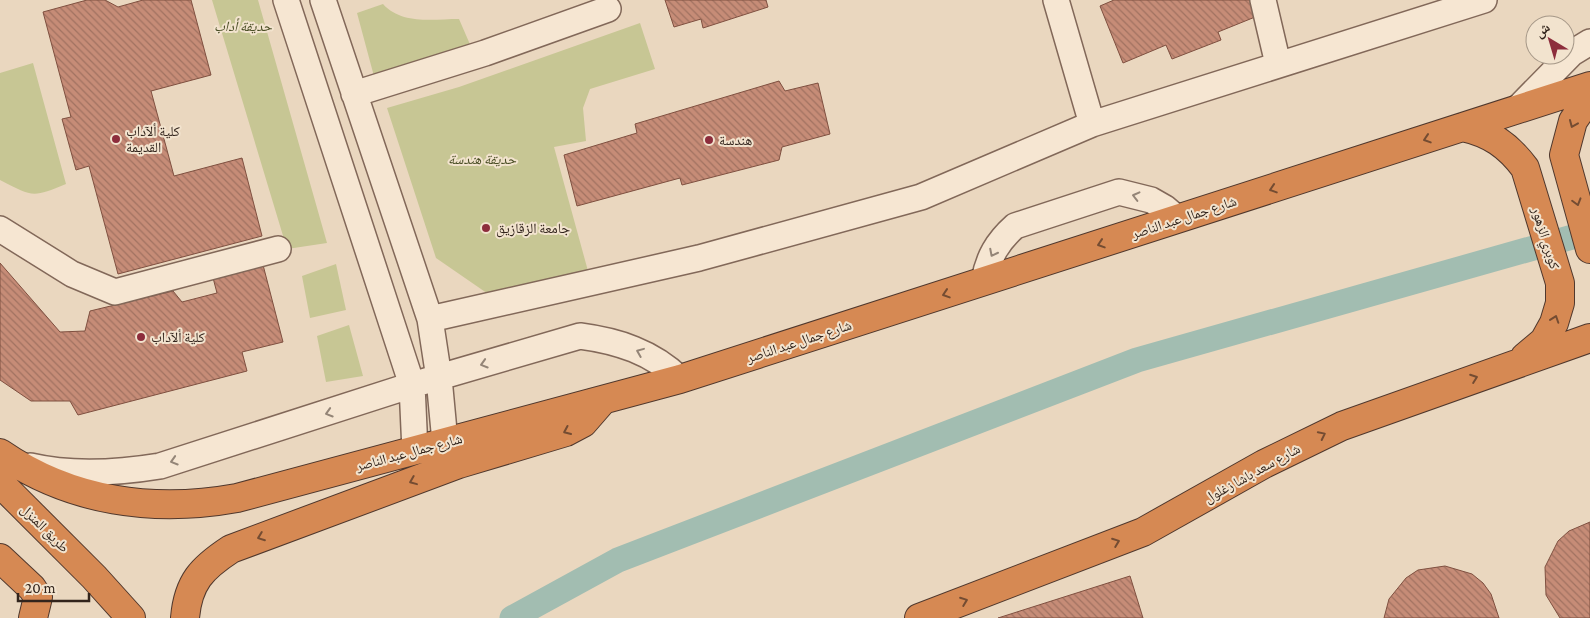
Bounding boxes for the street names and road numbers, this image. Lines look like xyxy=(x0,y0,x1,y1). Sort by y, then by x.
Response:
street label: شارع جمال عبد الناصر xyxy=(1129,192,1239,244)
street label: كوبري الزهور xyxy=(1525,204,1563,272)
street label: شارع جمال عبد الناصر xyxy=(744,316,854,368)
street label: شارع جمال عبد الناصر xyxy=(353,430,464,476)
street label: شارع سعد باشا زغلول xyxy=(1201,440,1304,508)
street label: طريق المنزل xyxy=(16,501,72,557)

